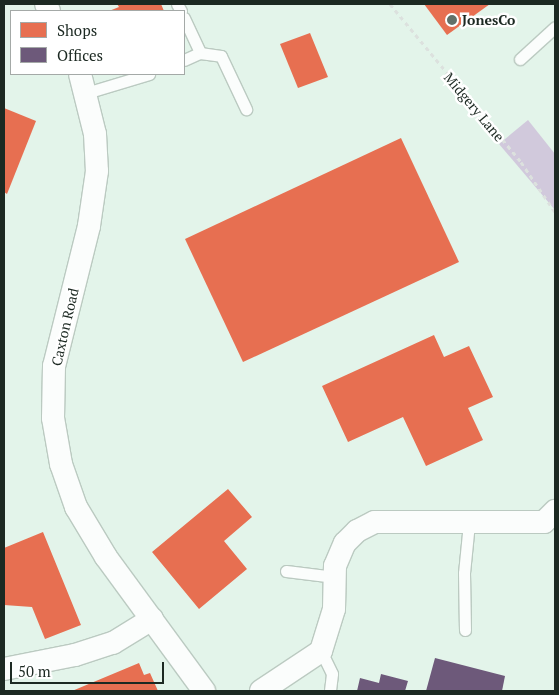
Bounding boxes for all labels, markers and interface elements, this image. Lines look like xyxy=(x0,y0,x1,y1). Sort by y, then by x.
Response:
legend xyxy=(10,10,185,75)
place label: JonesCo xyxy=(462,12,515,28)
marker: JonesCo xyxy=(446,14,458,26)
text: Shops xyxy=(57,20,97,40)
text: Offices xyxy=(57,45,103,65)
street label: Midgery Lane xyxy=(440,69,508,145)
street label: Caxton Road xyxy=(48,287,82,367)
scale bar xyxy=(12,652,166,684)
text: 50 m xyxy=(18,661,51,681)

